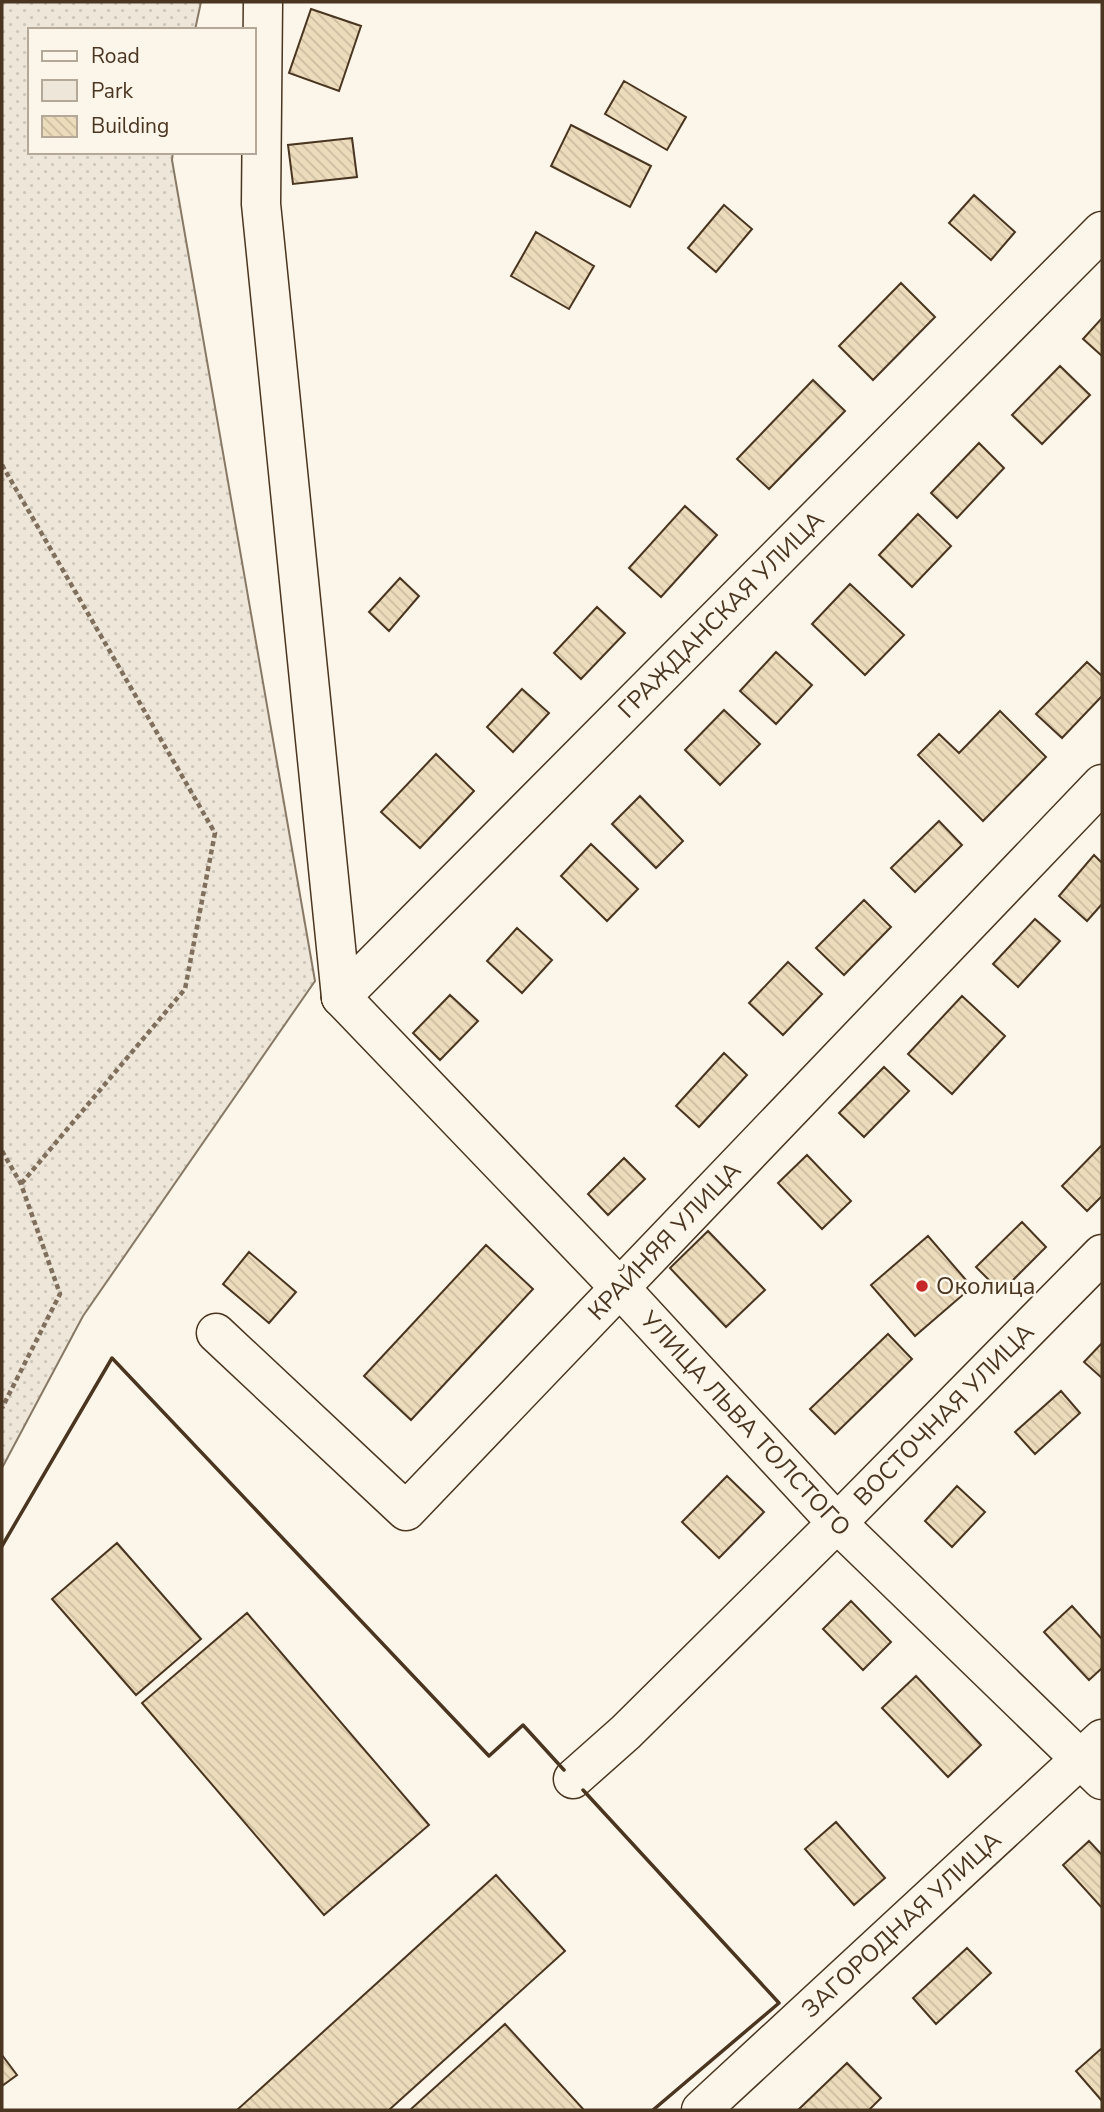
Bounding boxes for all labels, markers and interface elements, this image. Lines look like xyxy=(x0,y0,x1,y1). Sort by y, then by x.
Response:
legend xyxy=(28,28,256,154)
text: Road xyxy=(91,42,140,70)
text: Park xyxy=(91,77,133,105)
text: Building xyxy=(91,112,169,140)
street label: ГРАЖДАНСКАЯ УЛИЦА xyxy=(611,504,831,725)
street label: КРАЙНЯЯ УЛИЦА xyxy=(581,1154,748,1327)
place label: Околица xyxy=(936,1270,1035,1302)
marker: Околица xyxy=(914,1278,930,1294)
street label: УЛИЦА ЛЬВА ТОЛСТОГО xyxy=(633,1304,857,1543)
street label: ВОСТОЧНАЯ УЛИЦА xyxy=(847,1316,1041,1513)
street label: ЗАГОРОДНАЯ УЛИЦА xyxy=(795,1824,1008,2025)

